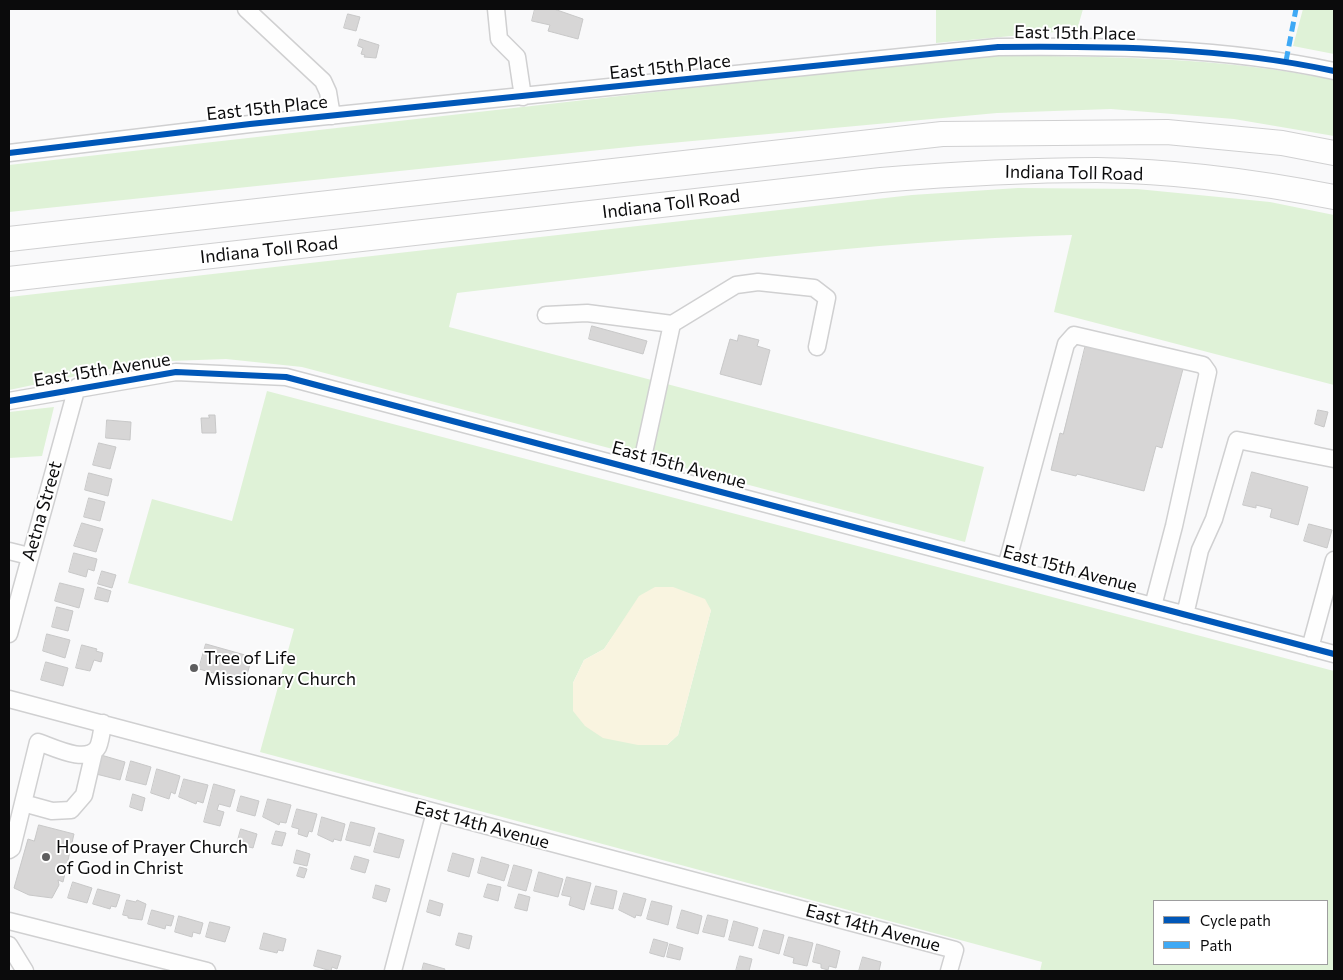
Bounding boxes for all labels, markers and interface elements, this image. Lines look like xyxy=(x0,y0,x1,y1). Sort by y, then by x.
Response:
street label: East 15th Place xyxy=(1014,21,1136,45)
street label: East 15th Place xyxy=(608,50,732,84)
street label: East 15th Place xyxy=(205,91,329,125)
street label: Indiana Toll Road xyxy=(1005,161,1143,185)
street label: Indiana Toll Road xyxy=(601,185,741,223)
street label: Indiana Toll Road xyxy=(199,232,339,268)
street label: East 15th Avenue xyxy=(32,349,172,391)
street label: East 15th Avenue xyxy=(609,437,749,493)
street label: Aetna Street xyxy=(17,459,67,563)
street label: East 15th Avenue xyxy=(1000,541,1140,597)
place label: Tree of Life Missionary Church xyxy=(204,647,356,690)
marker: Tree of Life Missionary Church xyxy=(188,662,200,674)
street label: East 14th Avenue xyxy=(412,797,552,853)
place label: House of Prayer Church of God in Christ xyxy=(56,836,248,879)
marker: House of Prayer Church of God in Christ xyxy=(40,851,52,863)
street label: East 14th Avenue xyxy=(803,900,943,956)
legend xyxy=(1153,900,1328,965)
text: Cycle path xyxy=(1200,911,1271,929)
text: Path xyxy=(1200,936,1232,954)

